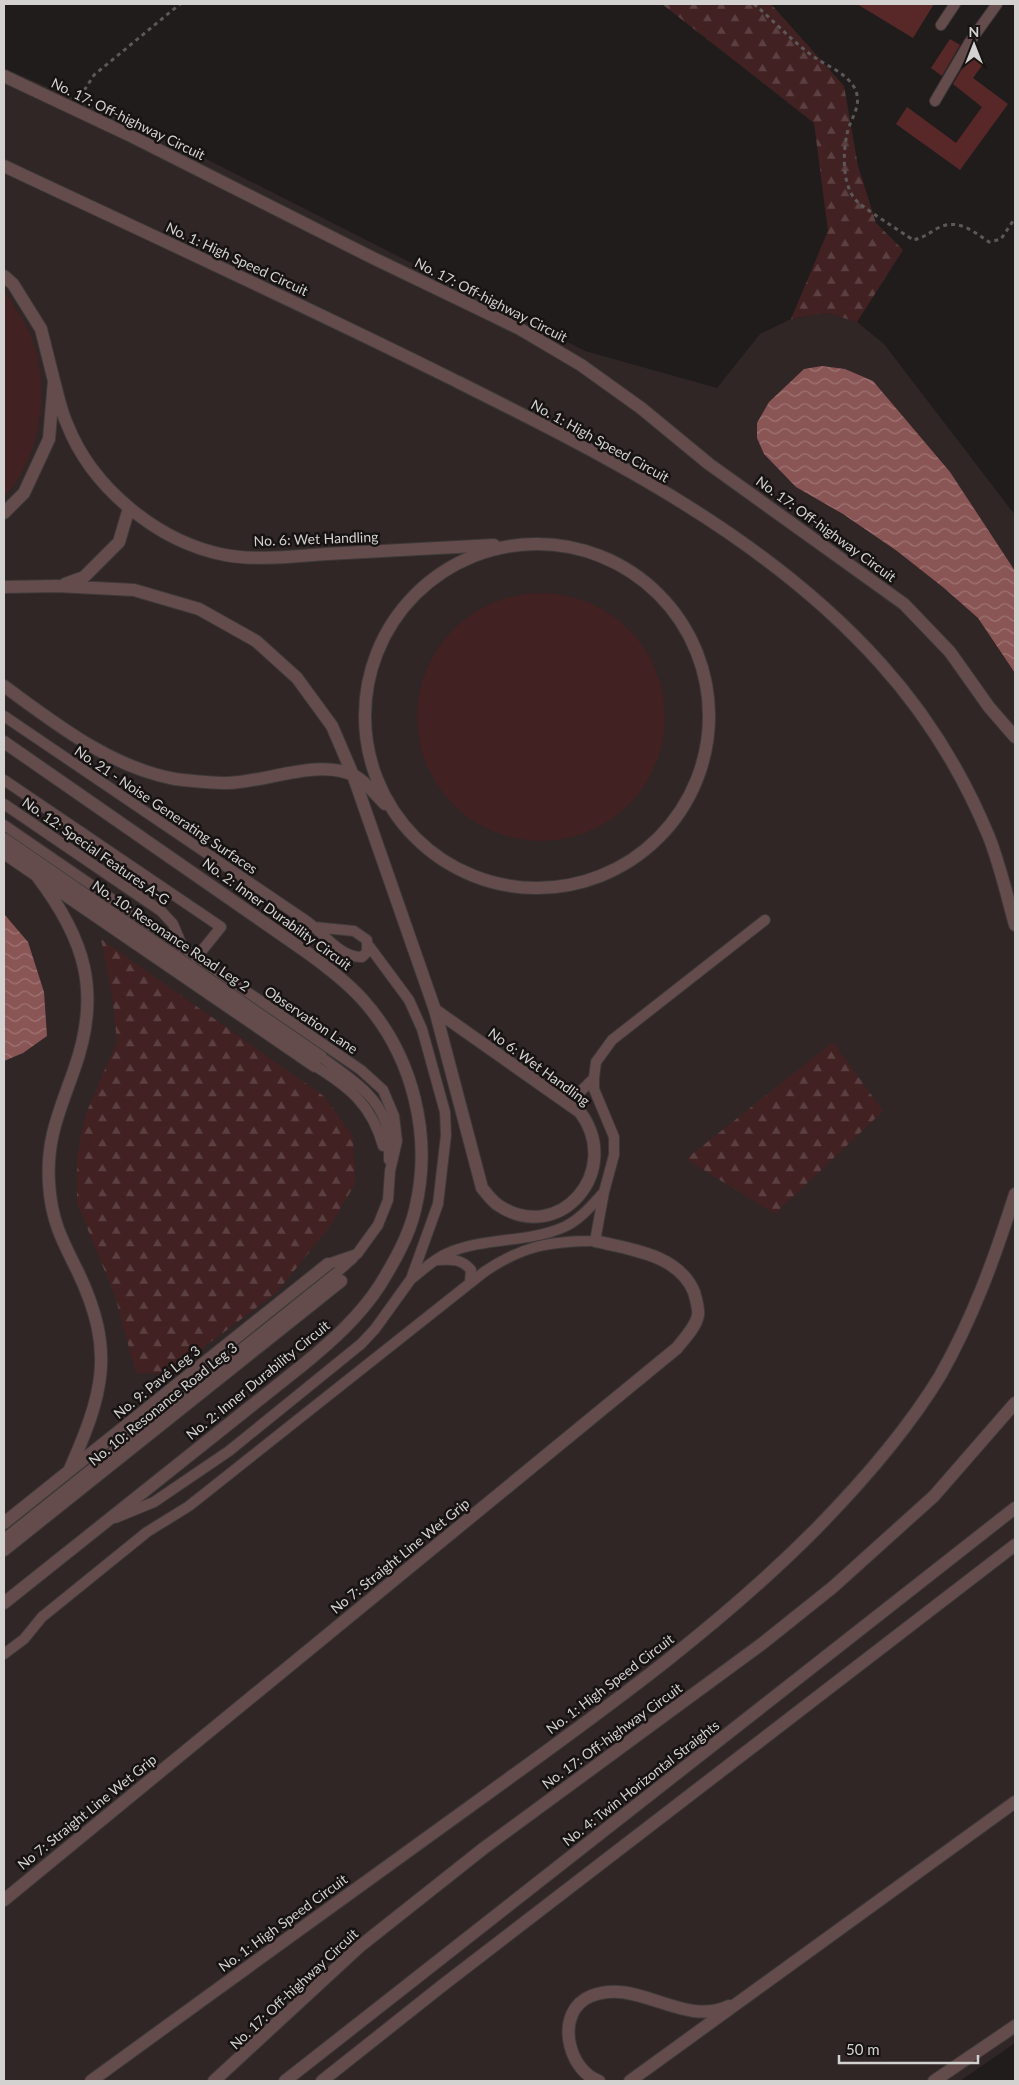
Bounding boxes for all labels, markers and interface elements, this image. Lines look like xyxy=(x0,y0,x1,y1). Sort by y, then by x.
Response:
north arrow xyxy=(949,20,999,70)
text: N xyxy=(969,23,979,40)
street label: No. 17: Off-highway Circuit xyxy=(49,74,208,163)
street label: No. 1: High Speed Circuit xyxy=(163,218,311,299)
street label: No. 17: Off-highway Circuit xyxy=(412,254,570,345)
street label: No. 1: High Speed Circuit xyxy=(528,396,672,486)
street label: No. 17: Off-highway Circuit xyxy=(753,472,900,585)
street label: No. 6: Wet Handling xyxy=(253,528,379,549)
street label: No. 21 - Noise Generating Surfaces xyxy=(72,742,261,877)
street label: No. 12: Special Features A-G xyxy=(19,793,173,908)
street label: No. 2: Inner Durability Circuit xyxy=(200,854,355,973)
street label: No. 10: Resonance Road Leg 2 xyxy=(89,876,253,995)
street label: Observation Lane xyxy=(261,982,361,1057)
street label: No 6: Wet Handling xyxy=(485,1024,593,1109)
street label: No. 2: Inner Durability Circuit xyxy=(182,1316,333,1443)
street label: No. 10: Resonance Road Leg 3 xyxy=(85,1338,240,1469)
street label: No. 9: Pavé Leg 3 xyxy=(110,1341,203,1422)
street label: No 7: Straight Line Wet Grip xyxy=(327,1494,473,1617)
street label: No. 1: High Speed Circuit xyxy=(543,1630,677,1737)
street label: No. 17: Off-highway Circuit xyxy=(538,1679,685,1792)
street label: No. 4: Twin Horizontal Straights xyxy=(559,1716,722,1849)
street label: No 7: Straight Line Wet Grip xyxy=(14,1750,160,1873)
street label: No. 1: High Speed Circuit xyxy=(215,1870,350,1975)
street label: No. 17: Off-highway Circuit xyxy=(226,1925,361,2052)
scale bar xyxy=(839,2032,978,2064)
text: 50 m xyxy=(846,2040,880,2058)

